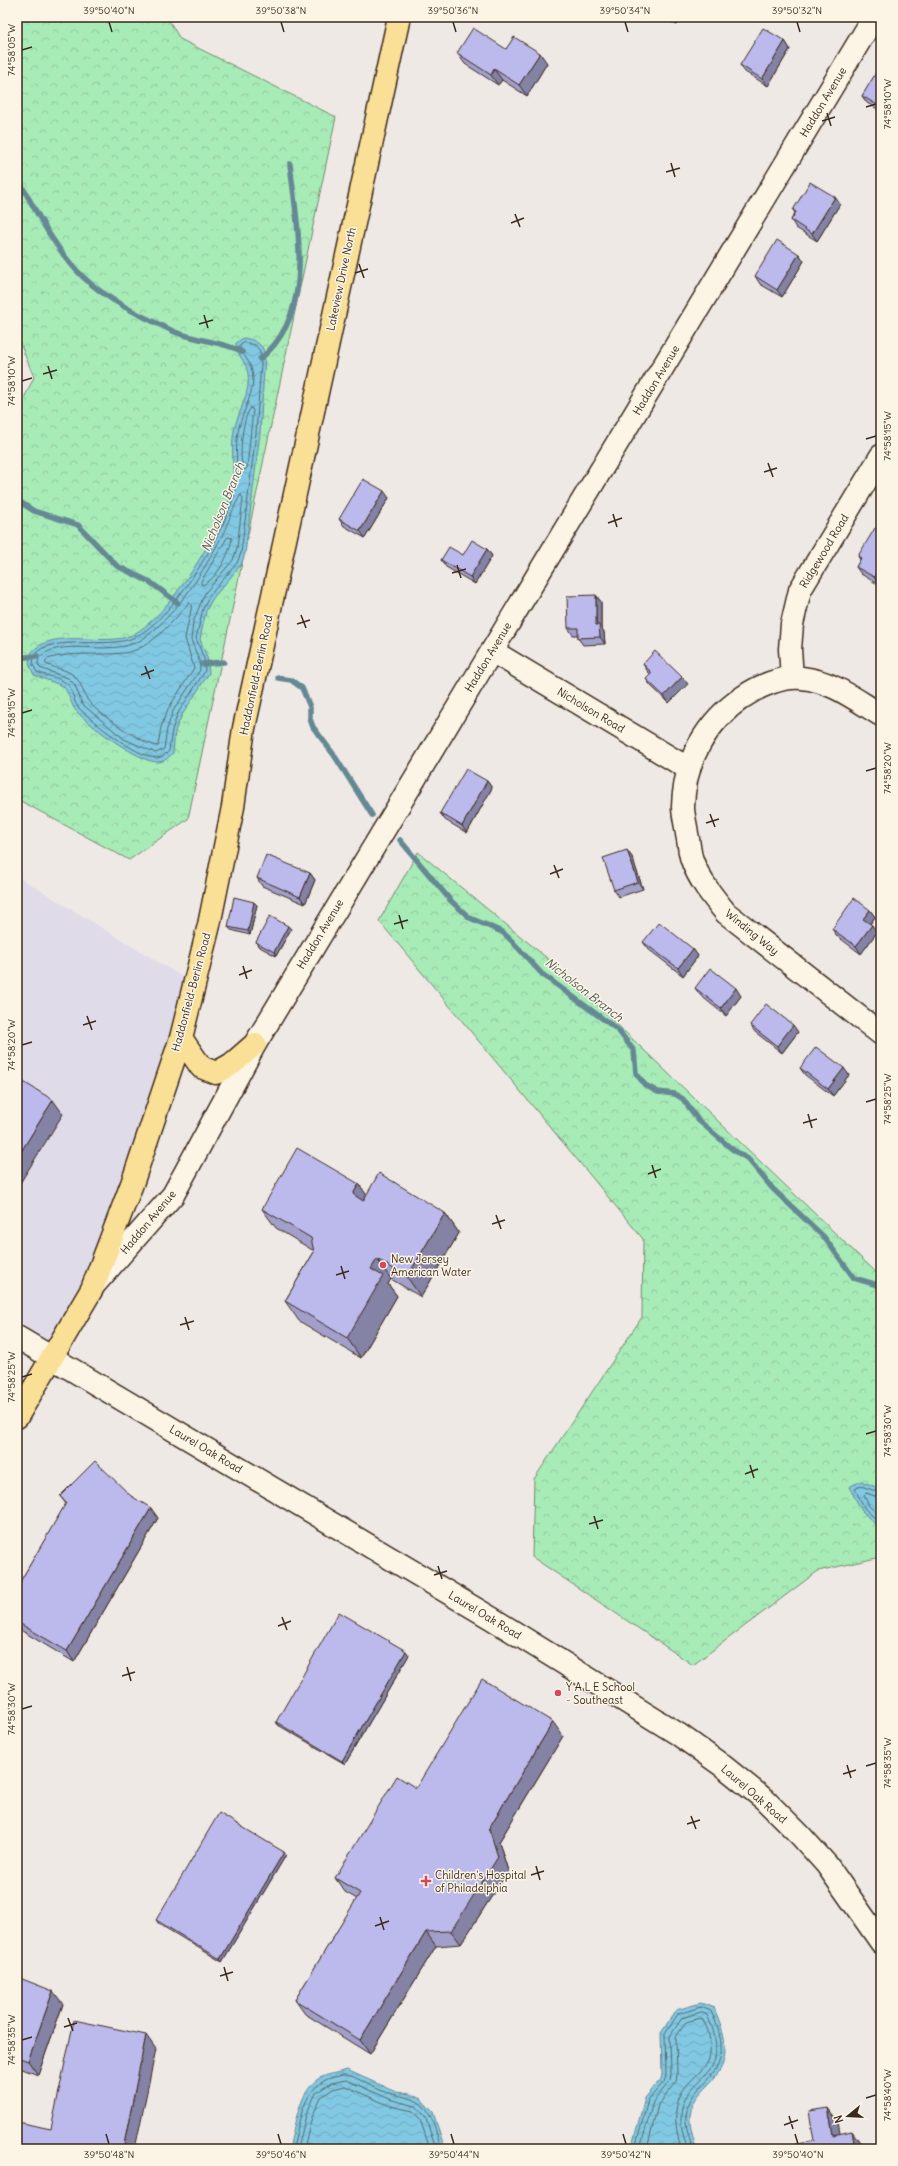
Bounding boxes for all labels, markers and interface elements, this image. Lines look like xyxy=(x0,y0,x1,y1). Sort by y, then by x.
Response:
text: 39°50'40"N xyxy=(83,4,135,17)
text: 39°50'38"N xyxy=(256,4,306,17)
text: 39°50'36"N xyxy=(428,4,478,17)
text: 39°50'34"N xyxy=(600,4,650,17)
text: 39°50'32"N xyxy=(772,4,822,17)
text: 74°58'05"W xyxy=(5,24,18,76)
street label: Haddon Avenue xyxy=(797,64,849,140)
text: 74°58'10"W xyxy=(881,79,894,129)
street label: Lakeview Drive North xyxy=(323,226,359,332)
street label: Haddon Avenue xyxy=(630,342,682,418)
text: 74°58'10"W xyxy=(5,356,18,406)
text: 74°58'15"W xyxy=(881,411,894,461)
water label: Nicholson Branch xyxy=(198,459,248,554)
street label: Ridgewood Road xyxy=(796,511,852,591)
street label: Haddonfield-Berlin Road xyxy=(236,613,276,736)
street label: Haddon Avenue xyxy=(462,619,514,695)
street label: Nicholson Road xyxy=(555,684,628,736)
text: 74°58'15"W xyxy=(5,688,18,738)
text: 74°58'20"W xyxy=(881,742,894,794)
street label: Haddon Avenue xyxy=(294,896,346,972)
street label: Winding Way xyxy=(722,906,782,958)
street label: Haddonfield-Berlin Road xyxy=(168,931,214,1053)
water label: Nicholson Branch xyxy=(542,954,627,1025)
text: 74°58'20"W xyxy=(5,1019,18,1071)
text: 74°58'25"W xyxy=(881,1074,894,1124)
street label: Haddon Avenue xyxy=(117,1187,179,1257)
place label: New Jersey American Water xyxy=(391,1252,472,1279)
marker: New Jersey American Water xyxy=(378,1260,388,1270)
text: 74°58'25"W xyxy=(5,1352,18,1402)
text: 74°58'30"W xyxy=(881,1405,894,1457)
street label: Laurel Oak Road xyxy=(167,1422,245,1477)
street label: Laurel Oak Road xyxy=(446,1588,524,1643)
place label: Y A L E School - Southeast xyxy=(566,1680,635,1707)
text: 74°58'30"W xyxy=(5,1683,18,1735)
marker: Y A L E School - Southeast xyxy=(553,1688,563,1698)
text: 74°58'35"W xyxy=(881,1737,894,1789)
street label: Laurel Oak Road xyxy=(718,1762,790,1827)
place label: Children's Hospital of Philadelphia xyxy=(435,1868,526,1895)
marker: Children's Hospital of Philadelphia xyxy=(420,1875,432,1887)
text: 74°58'35"W xyxy=(5,2014,18,2066)
text: 74°58'40"W xyxy=(881,2069,894,2121)
north arrow xyxy=(828,2096,868,2136)
text: N xyxy=(831,2113,846,2125)
text: 39°50'48"N xyxy=(84,2148,134,2161)
text: 39°50'46"N xyxy=(256,2148,306,2161)
text: 39°50'44"N xyxy=(429,2148,479,2161)
text: 39°50'42"N xyxy=(601,2148,651,2161)
text: 39°50'40"N xyxy=(772,2148,824,2161)

